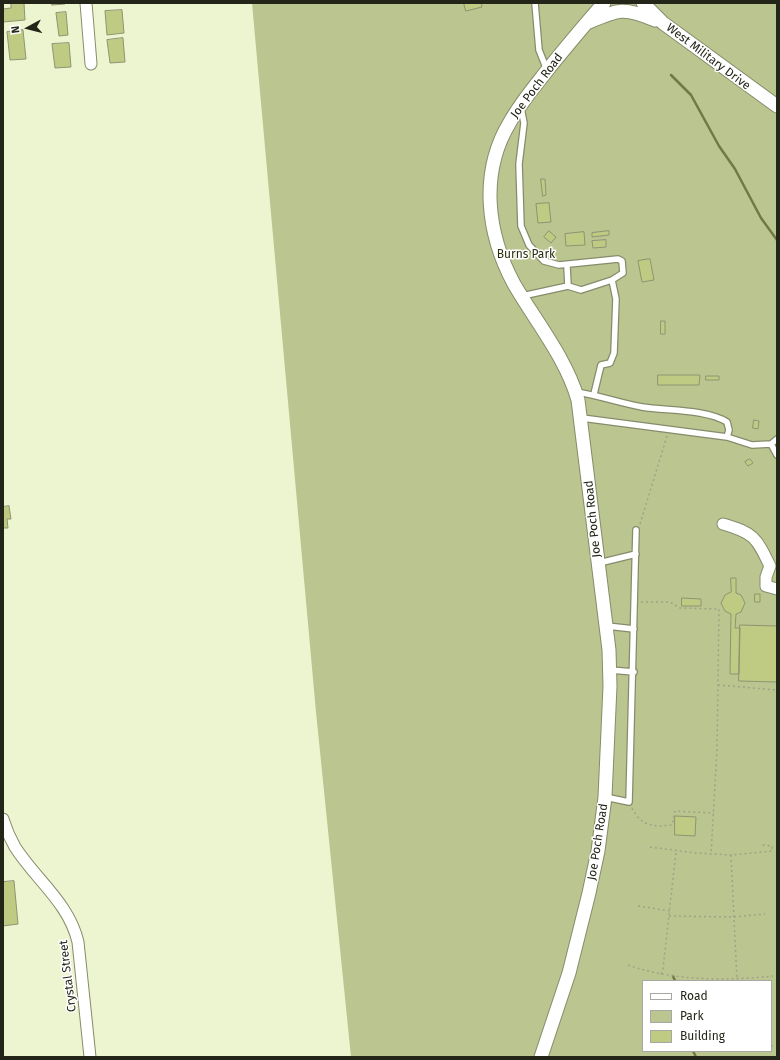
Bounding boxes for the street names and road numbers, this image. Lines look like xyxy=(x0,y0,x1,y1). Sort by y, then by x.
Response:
street label: West Military Drive xyxy=(663,21,753,93)
street label: Joe Poch Road xyxy=(508,51,566,121)
street label: Joe Poch Road xyxy=(582,480,604,558)
street label: Joe Poch Road xyxy=(585,803,611,881)
street label: Crystal Street xyxy=(56,939,80,1013)

